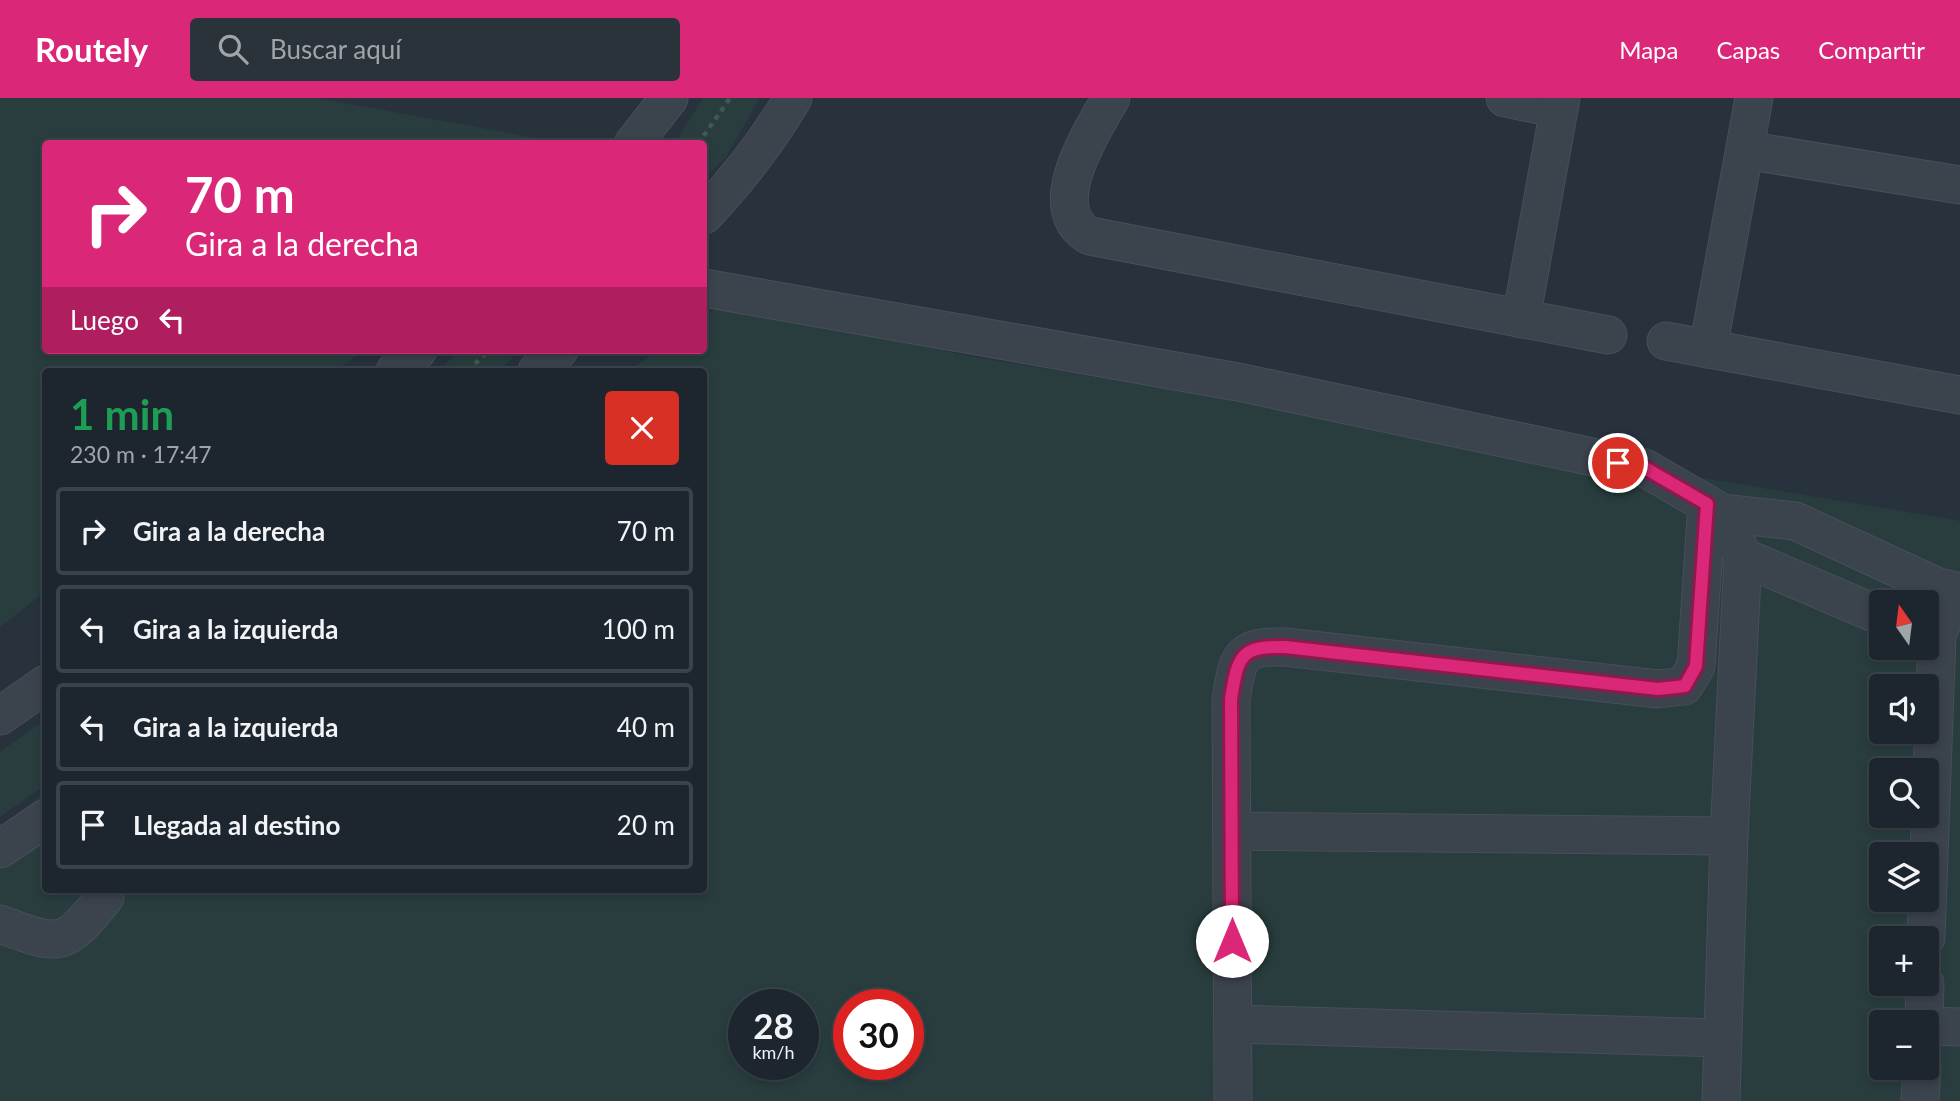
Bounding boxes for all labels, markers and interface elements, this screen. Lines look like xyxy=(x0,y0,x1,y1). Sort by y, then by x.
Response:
search box xyxy=(190,18,680,81)
text: Routely xyxy=(35,29,148,69)
icon: search xyxy=(214,30,252,68)
text: Buscar aquí xyxy=(270,33,401,65)
text: Mapa xyxy=(1619,35,1678,64)
text: Capas xyxy=(1716,35,1780,64)
text: Compartir xyxy=(1818,35,1925,64)
text: 70 m xyxy=(185,165,295,223)
icon: right xyxy=(70,168,161,259)
text: Gira a la derecha xyxy=(185,224,419,263)
icon: left xyxy=(153,301,191,339)
text: Luego xyxy=(70,304,139,336)
text: 1 min xyxy=(70,389,174,439)
button: close xyxy=(605,391,679,465)
pin xyxy=(1588,433,1648,493)
text: 230 m · 17:47 xyxy=(70,440,212,468)
icon: arrive xyxy=(1599,444,1637,482)
icon: right xyxy=(74,512,112,550)
text: Gira a la derecha xyxy=(133,515,325,547)
text: 70 m xyxy=(617,515,675,547)
north arrow xyxy=(1869,590,1939,660)
map controls xyxy=(1869,590,1939,1080)
icon: left xyxy=(74,610,112,648)
text: Gira a la izquierda xyxy=(133,613,339,645)
text: 100 m xyxy=(602,613,675,645)
button: sound xyxy=(1869,674,1939,744)
icon: left xyxy=(74,708,112,746)
text: Gira a la izquierda xyxy=(133,711,339,743)
text: 40 m xyxy=(617,711,675,743)
button: search xyxy=(1869,758,1939,828)
icon: arrive xyxy=(74,806,112,844)
text: Llegada al destino xyxy=(133,809,340,841)
text: 20 m xyxy=(617,809,675,841)
button: layers xyxy=(1869,842,1939,912)
position arrow xyxy=(1195,904,1269,978)
button: + xyxy=(1869,926,1939,996)
speed limit sign: 30 xyxy=(833,989,924,1080)
text: 28 xyxy=(753,1004,794,1046)
button: − xyxy=(1869,1010,1939,1080)
text: km/h xyxy=(752,1041,795,1063)

